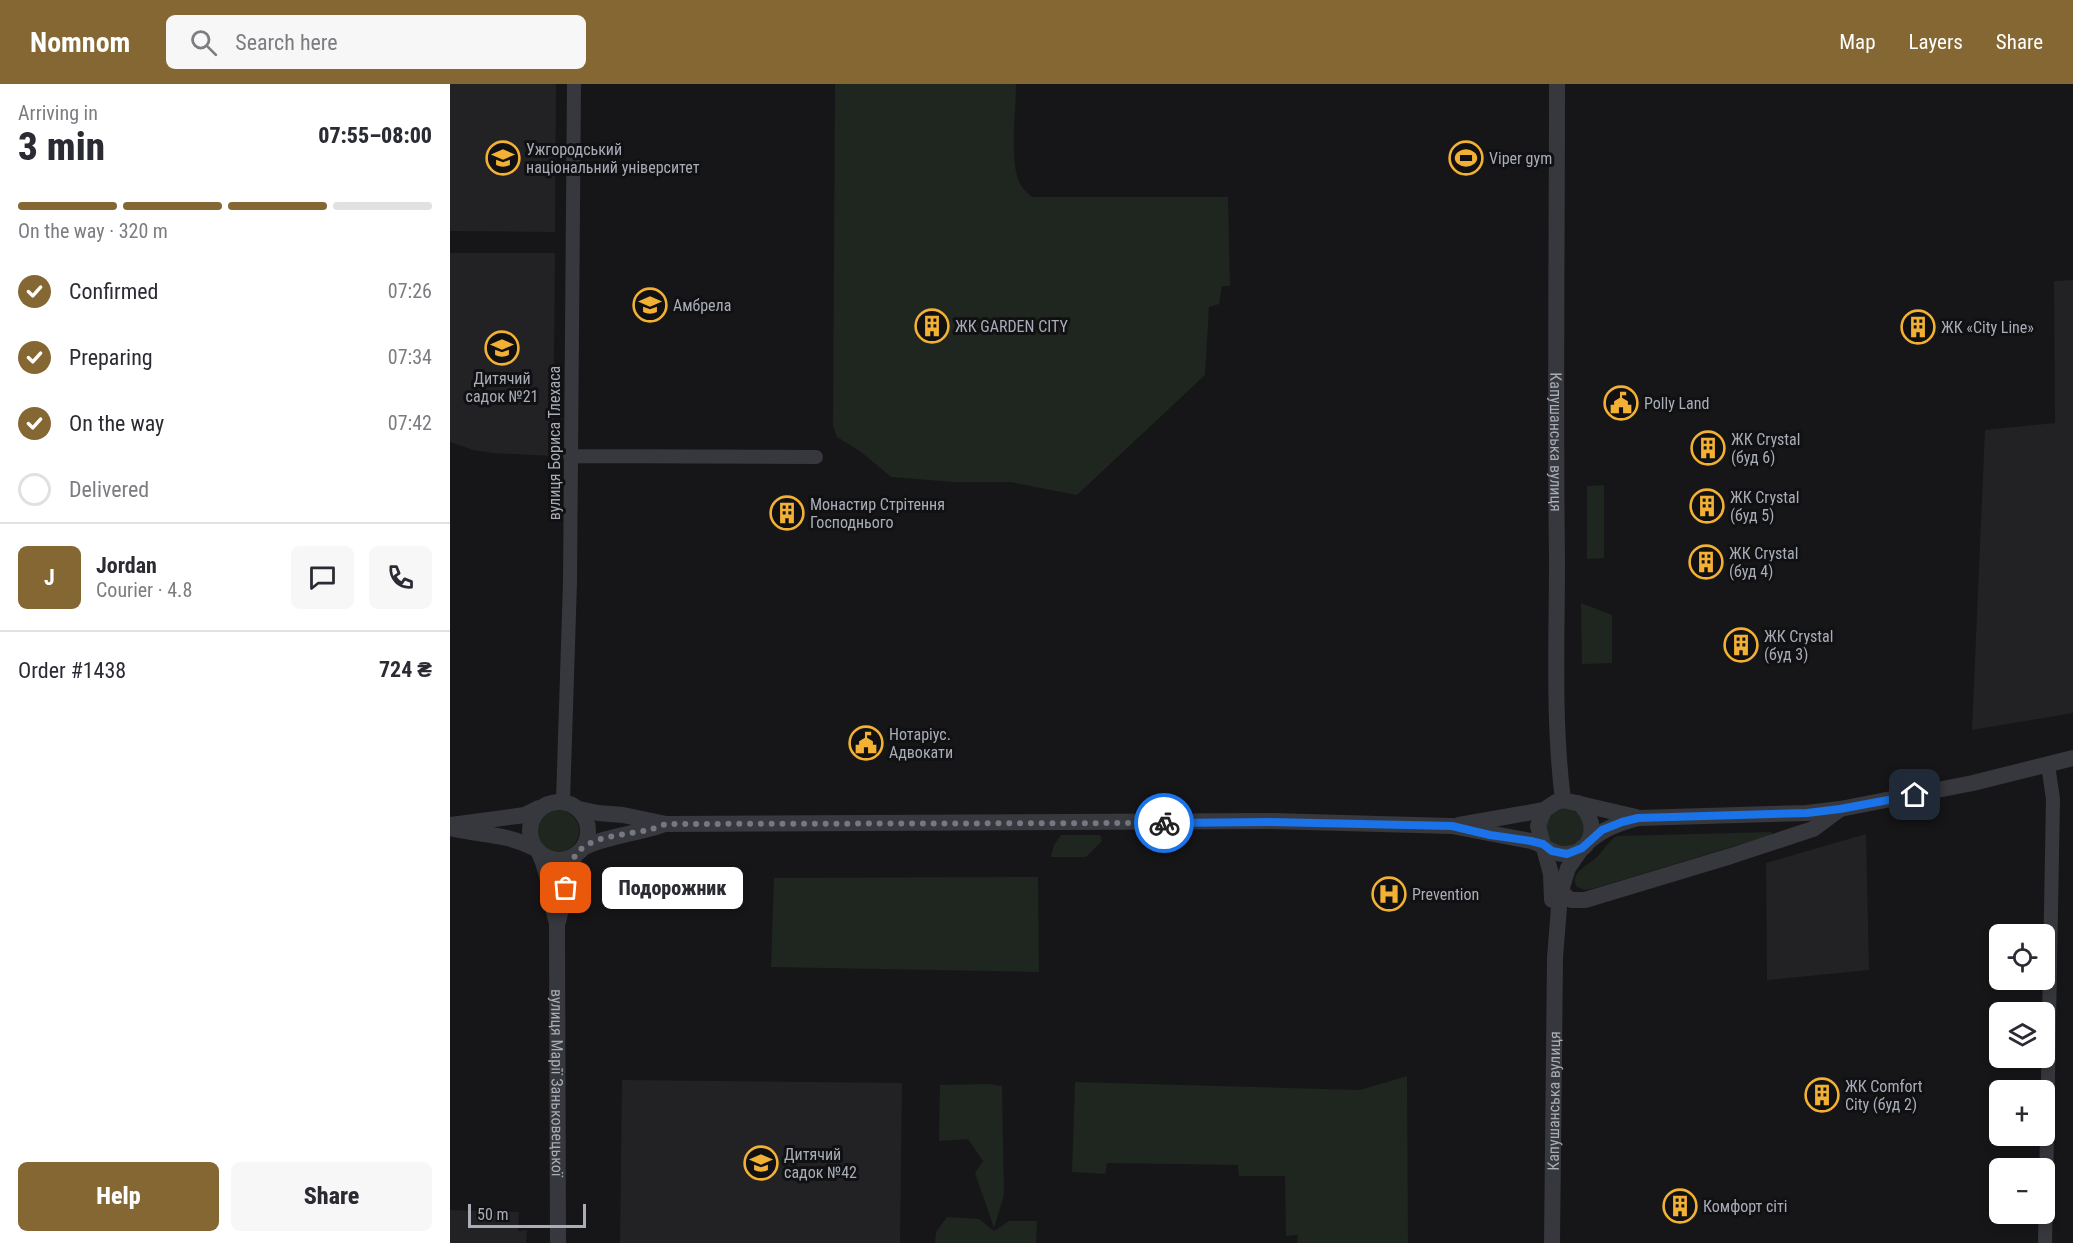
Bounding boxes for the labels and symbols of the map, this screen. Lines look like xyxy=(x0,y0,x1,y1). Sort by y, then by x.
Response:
school or university icon: Ужгородський національний університет xyxy=(485,140,521,176)
place label: Ужгородський національний університет xyxy=(526,140,700,177)
sports icon: Viper gym xyxy=(1448,140,1484,176)
place label: Viper gym xyxy=(1489,149,1552,168)
school or university icon: Амбрела xyxy=(632,287,668,323)
place label: Амбрела xyxy=(673,296,731,315)
building icon: ЖК GARDEN CITY xyxy=(914,308,950,344)
building icon: ЖК «City Line» xyxy=(1900,309,1936,345)
place label: ЖК GARDEN CITY xyxy=(955,317,1068,336)
place label: ЖК «City Line» xyxy=(1941,318,2034,337)
school or university icon: Дитячий садок №21 xyxy=(484,330,520,366)
street label: вулиця Бориса Тлехаса xyxy=(545,366,564,520)
place label: Дитячий садок №21 xyxy=(466,369,539,406)
street label: Капушанська вулиця xyxy=(1546,372,1566,512)
public building icon: Polly Land xyxy=(1603,385,1639,421)
place label: Polly Land xyxy=(1644,394,1709,413)
building icon: ЖК Crystal (буд 6) xyxy=(1690,430,1726,466)
place label: ЖК Crystal (буд 6) xyxy=(1731,430,1800,467)
building icon: ЖК Crystal (буд 5) xyxy=(1689,488,1725,524)
place label: ЖК Crystal (буд 5) xyxy=(1730,488,1799,525)
building icon: Монастир Стрітення Господнього xyxy=(769,495,805,531)
place label: Монастир Стрітення Господнього xyxy=(810,495,945,532)
building icon: ЖК Crystal (буд 4) xyxy=(1688,544,1724,580)
place label: ЖК Crystal (буд 4) xyxy=(1729,544,1798,581)
building icon: ЖК Crystal (буд 3) xyxy=(1723,627,1759,663)
place label: ЖК Crystal (буд 3) xyxy=(1764,627,1833,664)
public building icon: Нотаріус. Адвокати xyxy=(848,725,884,761)
place label: Нотаріус. Адвокати xyxy=(889,725,953,762)
pin xyxy=(1889,769,1940,820)
courier xyxy=(1134,793,1194,853)
pin xyxy=(540,862,591,913)
callout: Подорожник xyxy=(602,867,743,909)
hospital icon: Prevention xyxy=(1371,876,1407,912)
place label: Prevention xyxy=(1412,885,1479,904)
street label: вулиця Марії Заньковецької xyxy=(547,989,567,1178)
street label: Капушанська вулиця xyxy=(1544,1031,1564,1171)
building icon: ЖК Comfort City (буд 2) xyxy=(1804,1077,1840,1113)
place label: ЖК Comfort City (буд 2) xyxy=(1845,1077,1923,1114)
school or university icon: Дитячий садок №42 xyxy=(743,1145,779,1181)
place label: Дитячий садок №42 xyxy=(784,1145,857,1182)
building icon: Комфорт сіті xyxy=(1662,1188,1698,1224)
place label: Комфорт сіті xyxy=(1703,1197,1788,1216)
scale bar xyxy=(468,1201,586,1228)

